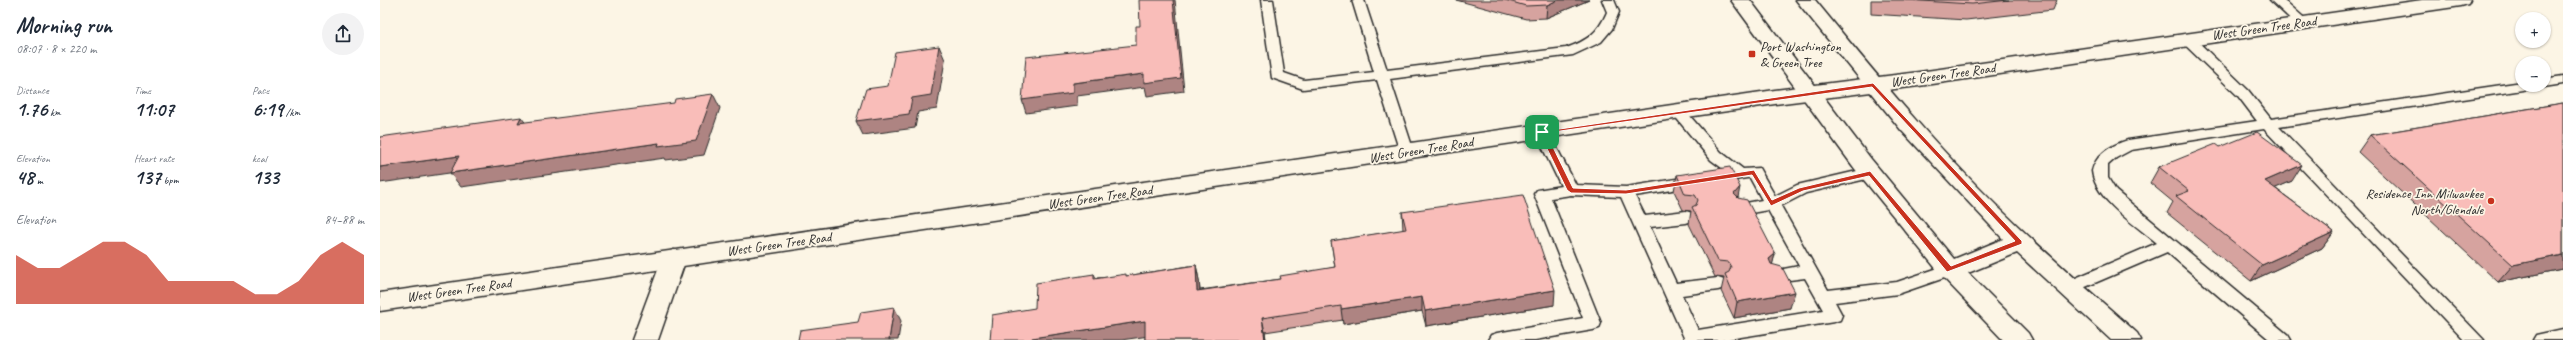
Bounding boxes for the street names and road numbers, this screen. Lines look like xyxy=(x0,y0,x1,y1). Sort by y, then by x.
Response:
street label: West Green Tree Road xyxy=(2211,12,2320,44)
street label: West Green Tree Road xyxy=(1890,59,1999,91)
street label: West Green Tree Road xyxy=(1368,133,1477,167)
street label: West Green Tree Road xyxy=(1047,181,1156,213)
street label: West Green Tree Road xyxy=(726,228,835,260)
street label: West Green Tree Road xyxy=(406,274,515,306)

